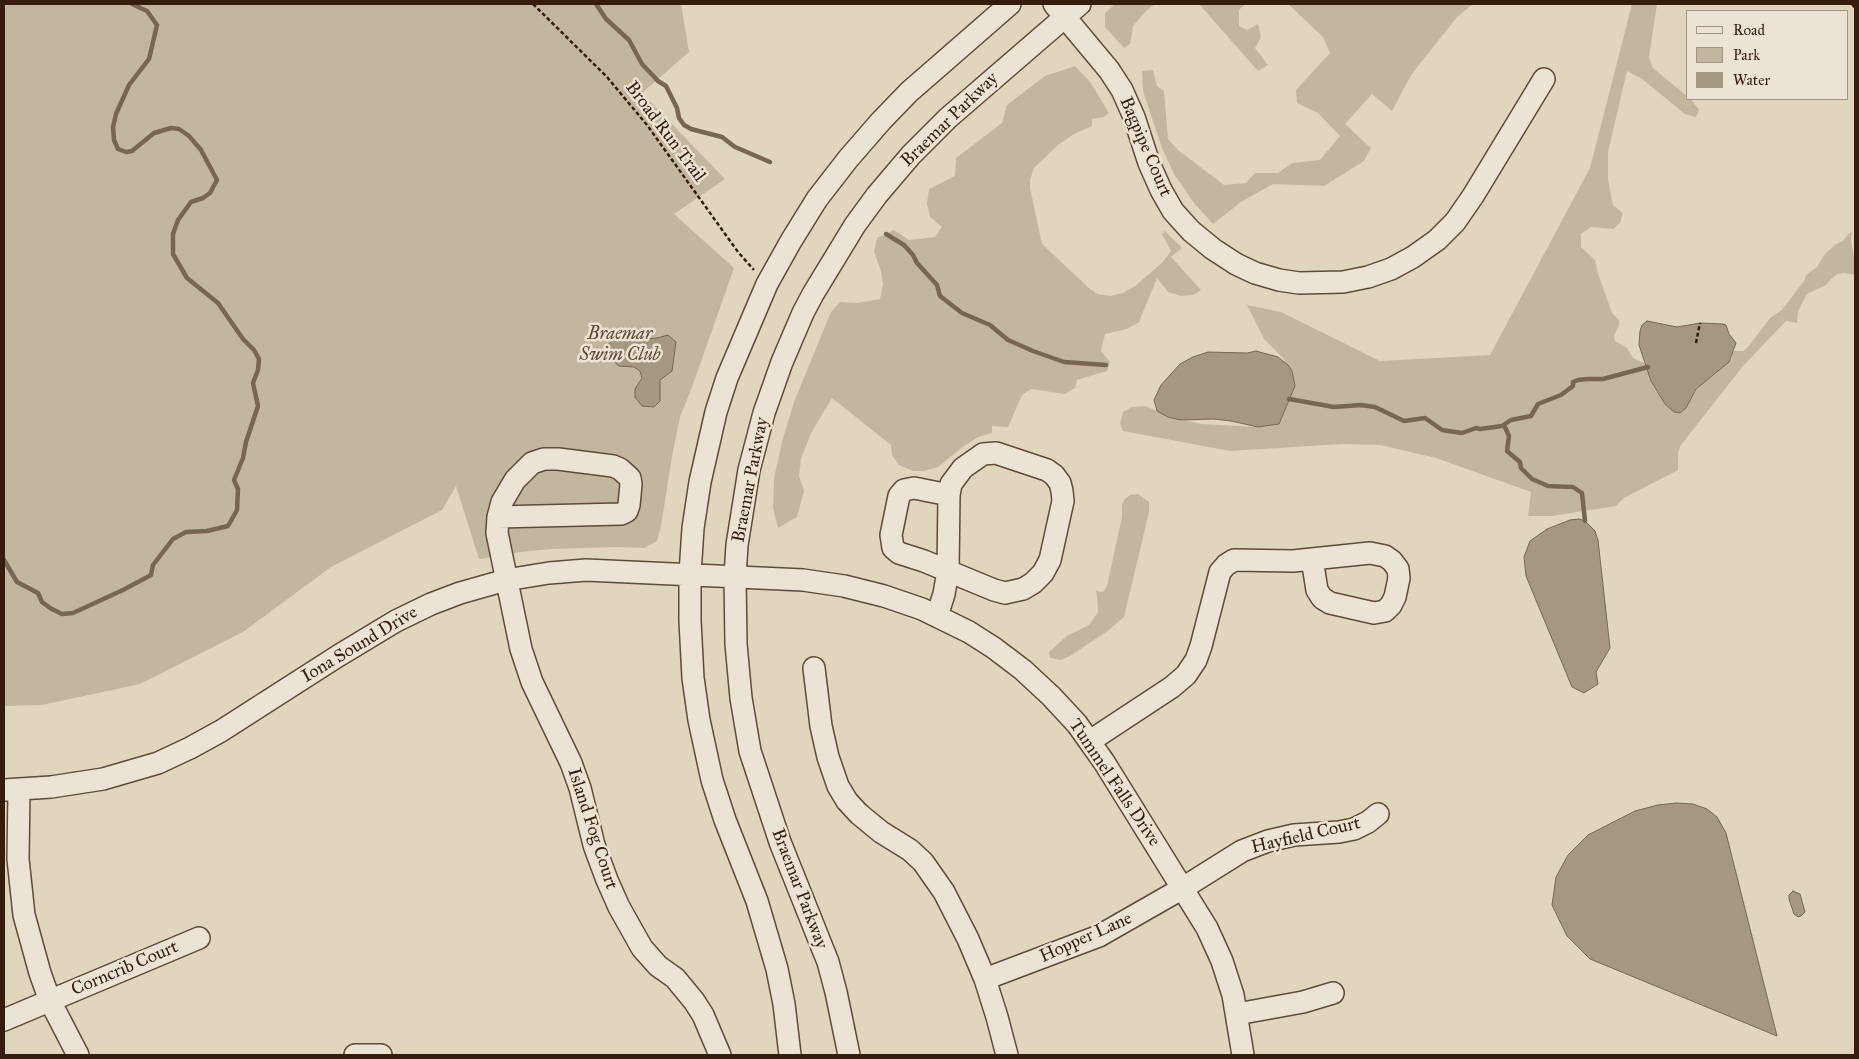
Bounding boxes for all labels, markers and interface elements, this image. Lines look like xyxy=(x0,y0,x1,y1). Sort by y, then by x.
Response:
legend xyxy=(1686,10,1849,100)
text: Road xyxy=(1733,21,1765,39)
text: Park xyxy=(1733,46,1760,64)
street label: Braemar Parkway xyxy=(897,68,1003,172)
text: Water xyxy=(1733,71,1770,89)
street label: Broad Run Trail xyxy=(620,78,710,186)
street label: Bagpipe Court xyxy=(1114,94,1176,200)
park label: Braemar Swim Club xyxy=(579,324,661,366)
street label: Braemar Parkway xyxy=(728,416,774,544)
street label: Iona Sound Drive xyxy=(298,602,422,688)
street label: Tummel Falls Drive xyxy=(1063,715,1165,851)
street label: Island Fog Court xyxy=(562,766,622,892)
street label: Hayfield Court xyxy=(1249,813,1363,859)
street label: Braemar Parkway xyxy=(766,826,832,952)
street label: Hopper Lane xyxy=(1036,908,1136,968)
street label: Corncrib Court xyxy=(68,937,182,1001)

